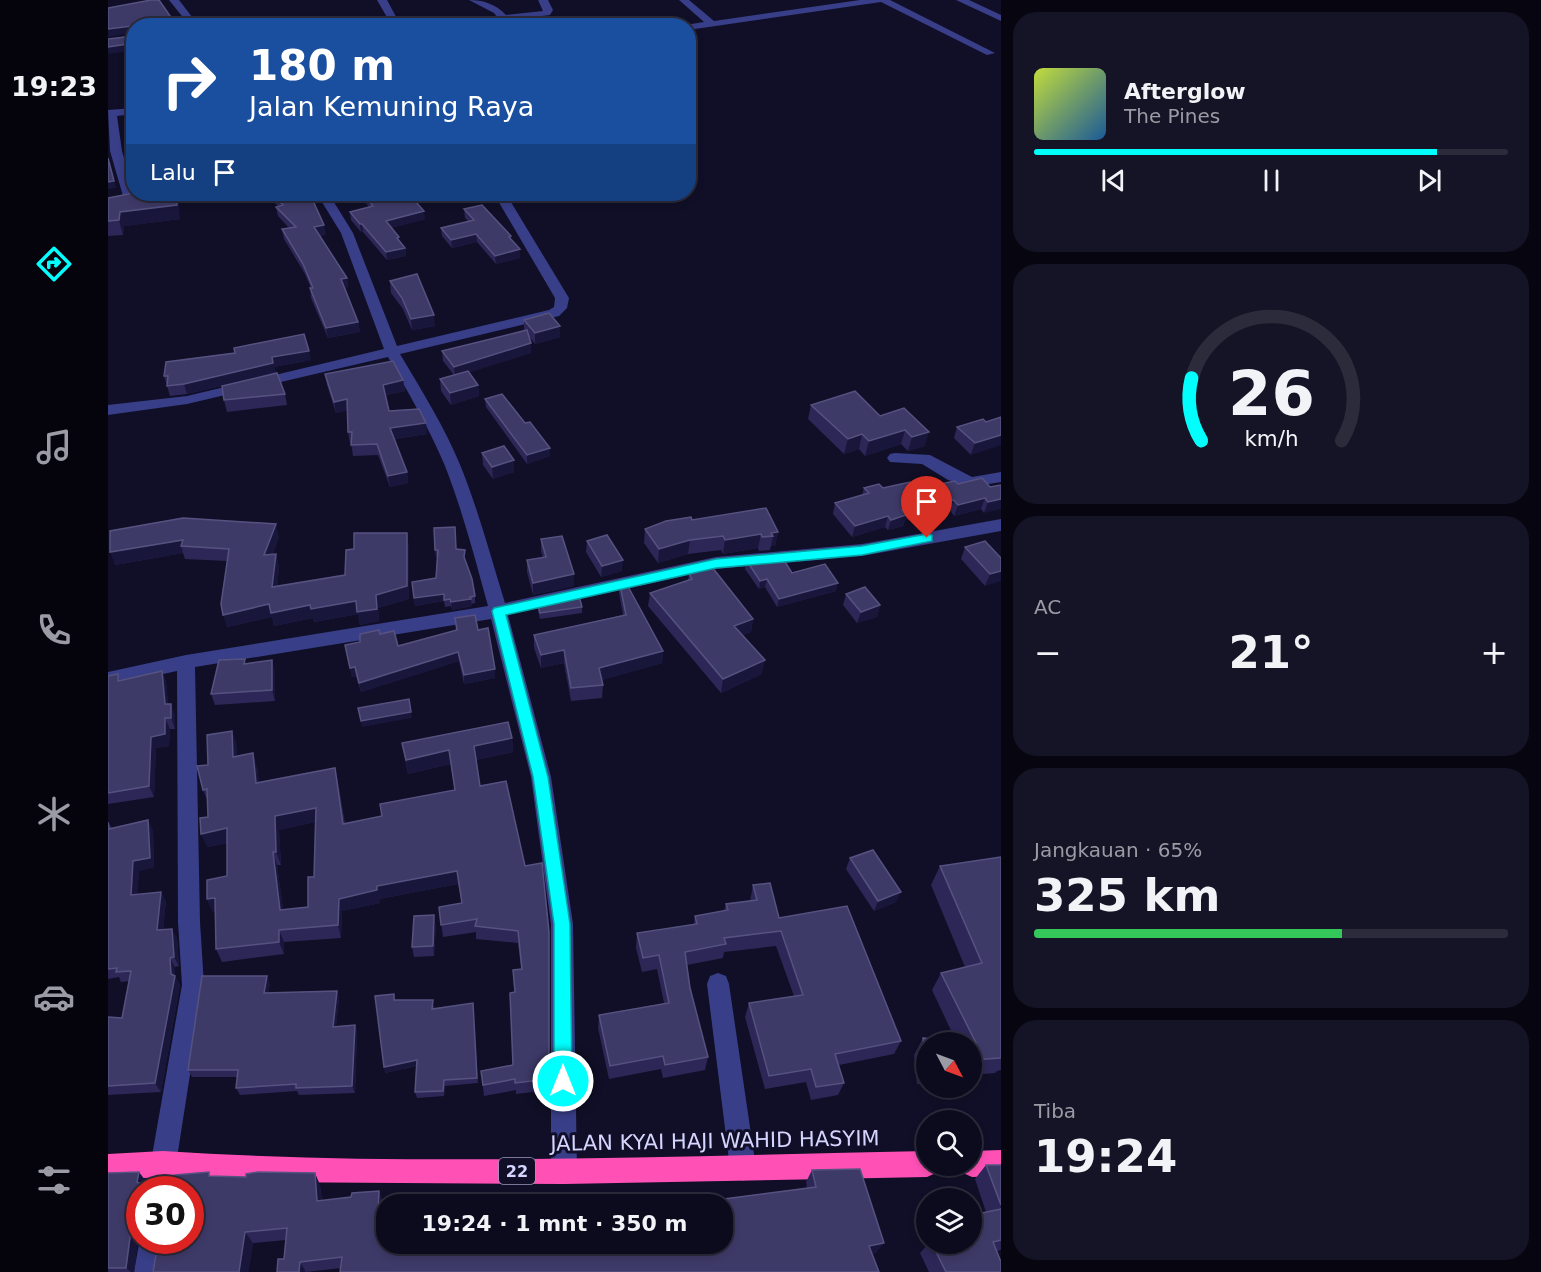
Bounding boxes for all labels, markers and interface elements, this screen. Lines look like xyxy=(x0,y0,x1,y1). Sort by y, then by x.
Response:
text: 180 m xyxy=(249,41,395,90)
icon: right xyxy=(150,42,228,120)
text: 19:23 xyxy=(11,71,97,102)
text: Afterglow xyxy=(1124,79,1246,104)
text: Jalan Kemuning Raya xyxy=(249,91,534,122)
text: The Pines xyxy=(1124,104,1220,128)
icon: arrive xyxy=(208,156,241,189)
text: Lalu xyxy=(150,160,196,185)
icon: previous xyxy=(1097,164,1130,197)
icon: pause xyxy=(1255,164,1288,197)
icon: next xyxy=(1413,164,1446,197)
icon: directions xyxy=(33,243,75,285)
text: 26 xyxy=(1228,357,1314,430)
icon: music xyxy=(33,426,75,468)
text: km/h xyxy=(1244,426,1298,451)
pin xyxy=(901,476,952,538)
icon: arrive xyxy=(910,485,943,518)
text: AC xyxy=(1034,595,1061,619)
icon: phone xyxy=(33,609,75,651)
text: 21° xyxy=(1228,626,1314,679)
text: − xyxy=(1034,633,1062,672)
text: + xyxy=(1480,633,1508,672)
icon: climate xyxy=(33,793,75,835)
text: Jangkauan · 65% xyxy=(1034,838,1202,862)
text: 325 km xyxy=(1034,869,1220,922)
icon: car xyxy=(33,976,75,1018)
north arrow xyxy=(916,1032,982,1098)
map controls xyxy=(916,1032,982,1254)
position arrow xyxy=(531,1049,595,1113)
text: Tiba xyxy=(1034,1099,1076,1123)
button: search xyxy=(916,1110,982,1176)
street label: JALAN KYAI HAJI WAHID HASYIM xyxy=(548,1126,880,1156)
text: 19:24 xyxy=(1034,1130,1177,1183)
road number: 22 xyxy=(499,1158,535,1184)
icon: filters xyxy=(33,1159,75,1201)
speed limit sign: 30 xyxy=(126,1176,204,1254)
button: layers xyxy=(916,1188,982,1254)
text: 19:24 · 1 mnt · 350 m xyxy=(422,1211,687,1236)

